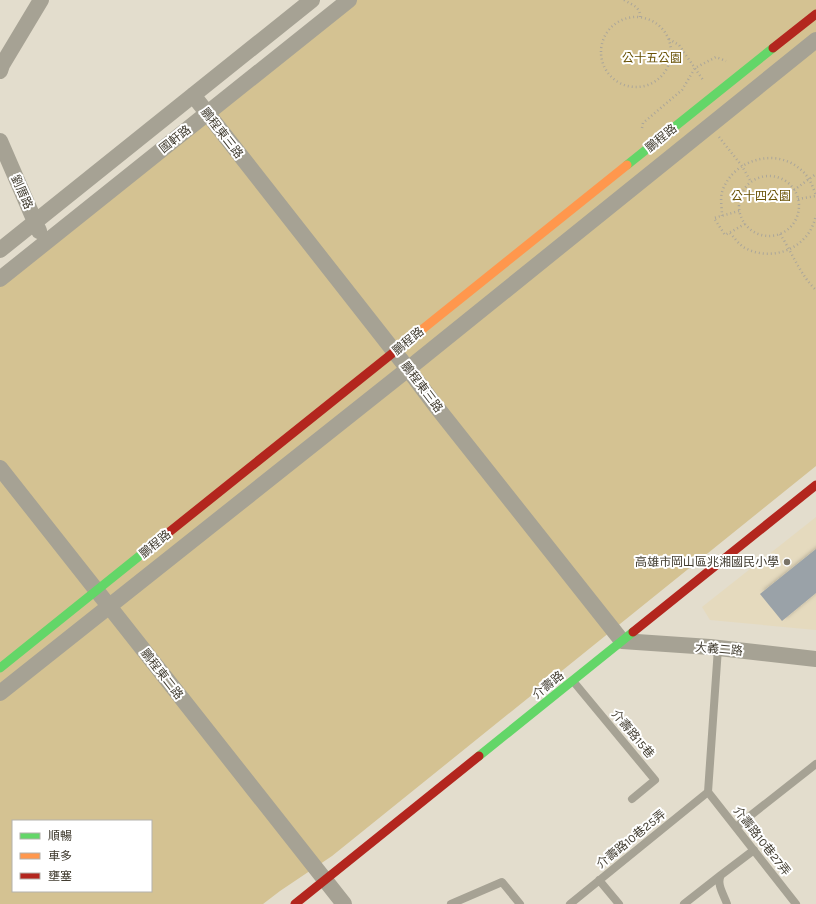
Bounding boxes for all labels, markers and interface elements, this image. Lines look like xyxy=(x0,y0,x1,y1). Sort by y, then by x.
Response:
park label: 公十五公園 xyxy=(622,51,682,65)
street label: 鵬程東三路 xyxy=(198,105,246,161)
street label: 鵬程路 xyxy=(643,121,679,155)
street label: 國軒路 xyxy=(157,122,193,156)
street label: 劉厝路 xyxy=(8,173,36,211)
park label: 公十四公園 xyxy=(731,189,791,203)
street label: 鵬程路 xyxy=(390,324,426,358)
street label: 鵬程東三路 xyxy=(398,359,446,415)
street label: 鵬程路 xyxy=(137,527,173,561)
place label: 高雄市岡山區兆湘國民小學 xyxy=(635,555,779,569)
marker: 高雄市岡山區兆湘國民小學 xyxy=(782,557,792,567)
street label: 大義二路 xyxy=(694,640,744,658)
street label: 鵬程東二路 xyxy=(138,646,186,702)
street label: 介壽路 xyxy=(530,668,566,702)
street label: 介壽路15巷 xyxy=(609,707,657,761)
street label: 介壽路10巷27弄 xyxy=(731,804,793,878)
street label: 介壽路10巷25弄 xyxy=(594,807,668,871)
legend xyxy=(12,820,152,892)
text: 順暢 xyxy=(48,829,72,843)
text: 車多 xyxy=(48,849,72,863)
text: 壅塞 xyxy=(48,869,72,883)

